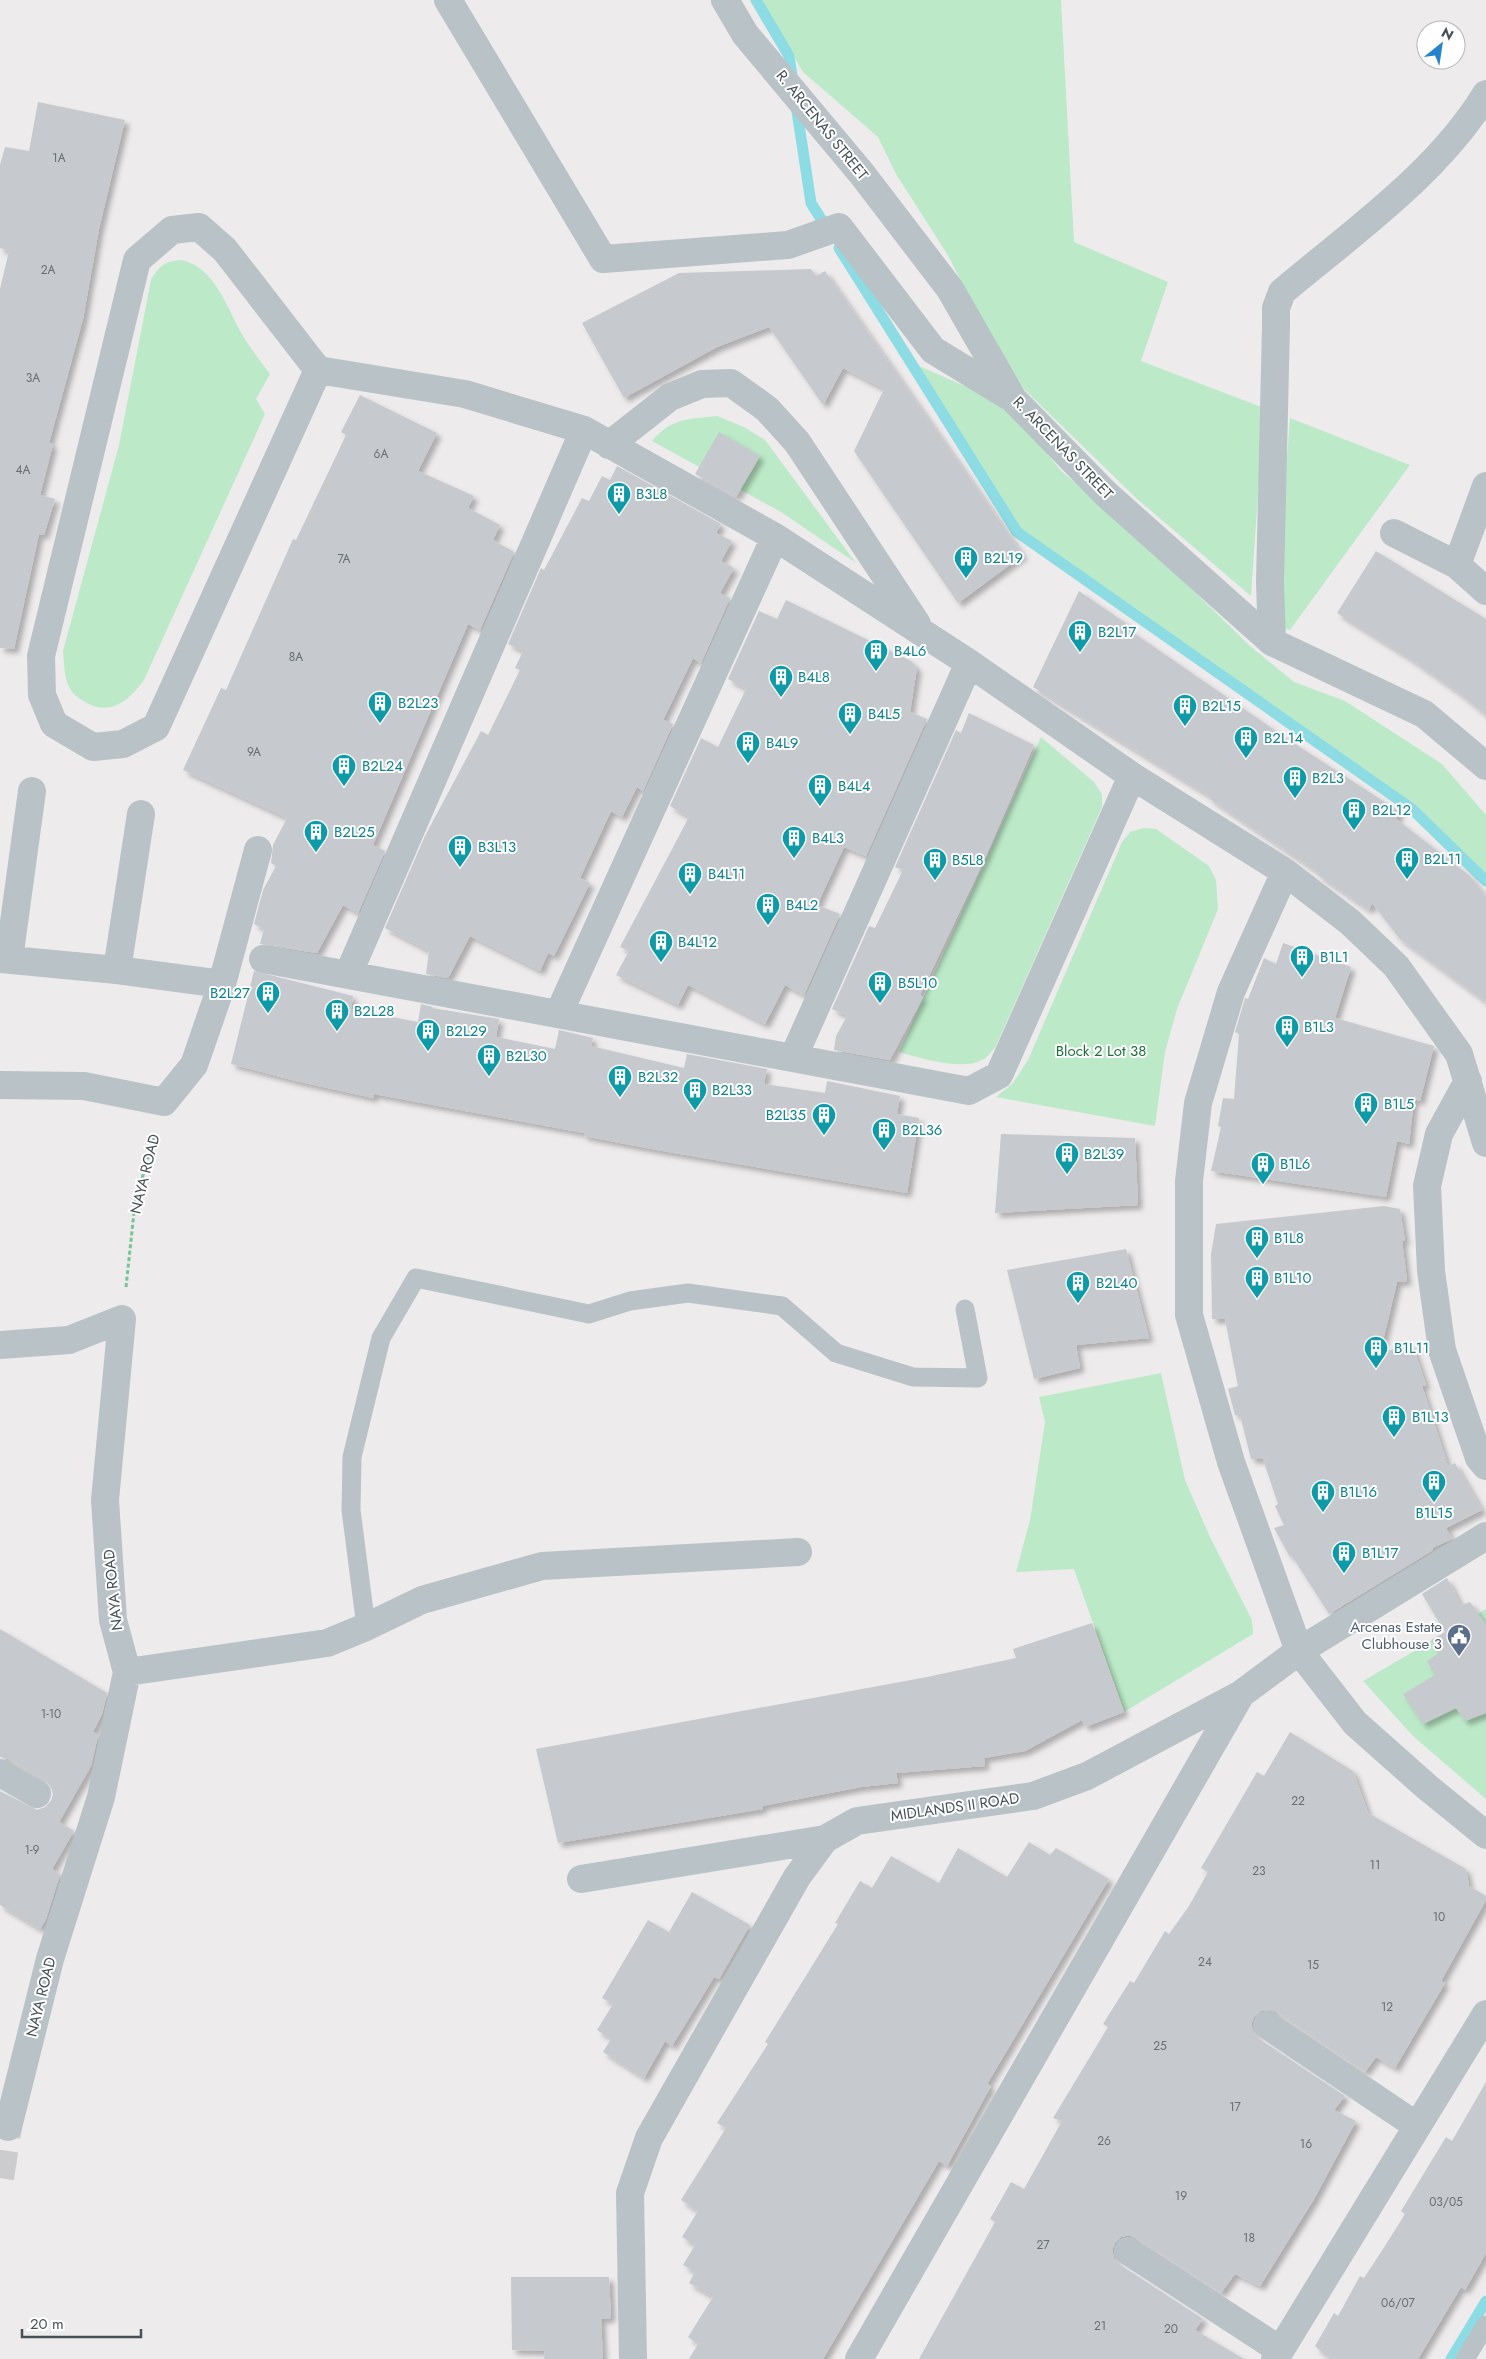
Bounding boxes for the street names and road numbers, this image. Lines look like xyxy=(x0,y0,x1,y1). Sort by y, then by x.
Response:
street label: R. ARCENAS STREET xyxy=(771,65,873,185)
street label: R. ARCENAS STREET xyxy=(1008,392,1118,504)
street label: NAYA ROAD xyxy=(124,1132,166,1216)
street label: NAYA ROAD xyxy=(98,1548,128,1632)
street label: MIDLANDS II ROAD xyxy=(889,1787,1021,1827)
street label: NAYA ROAD xyxy=(20,1955,62,2039)

